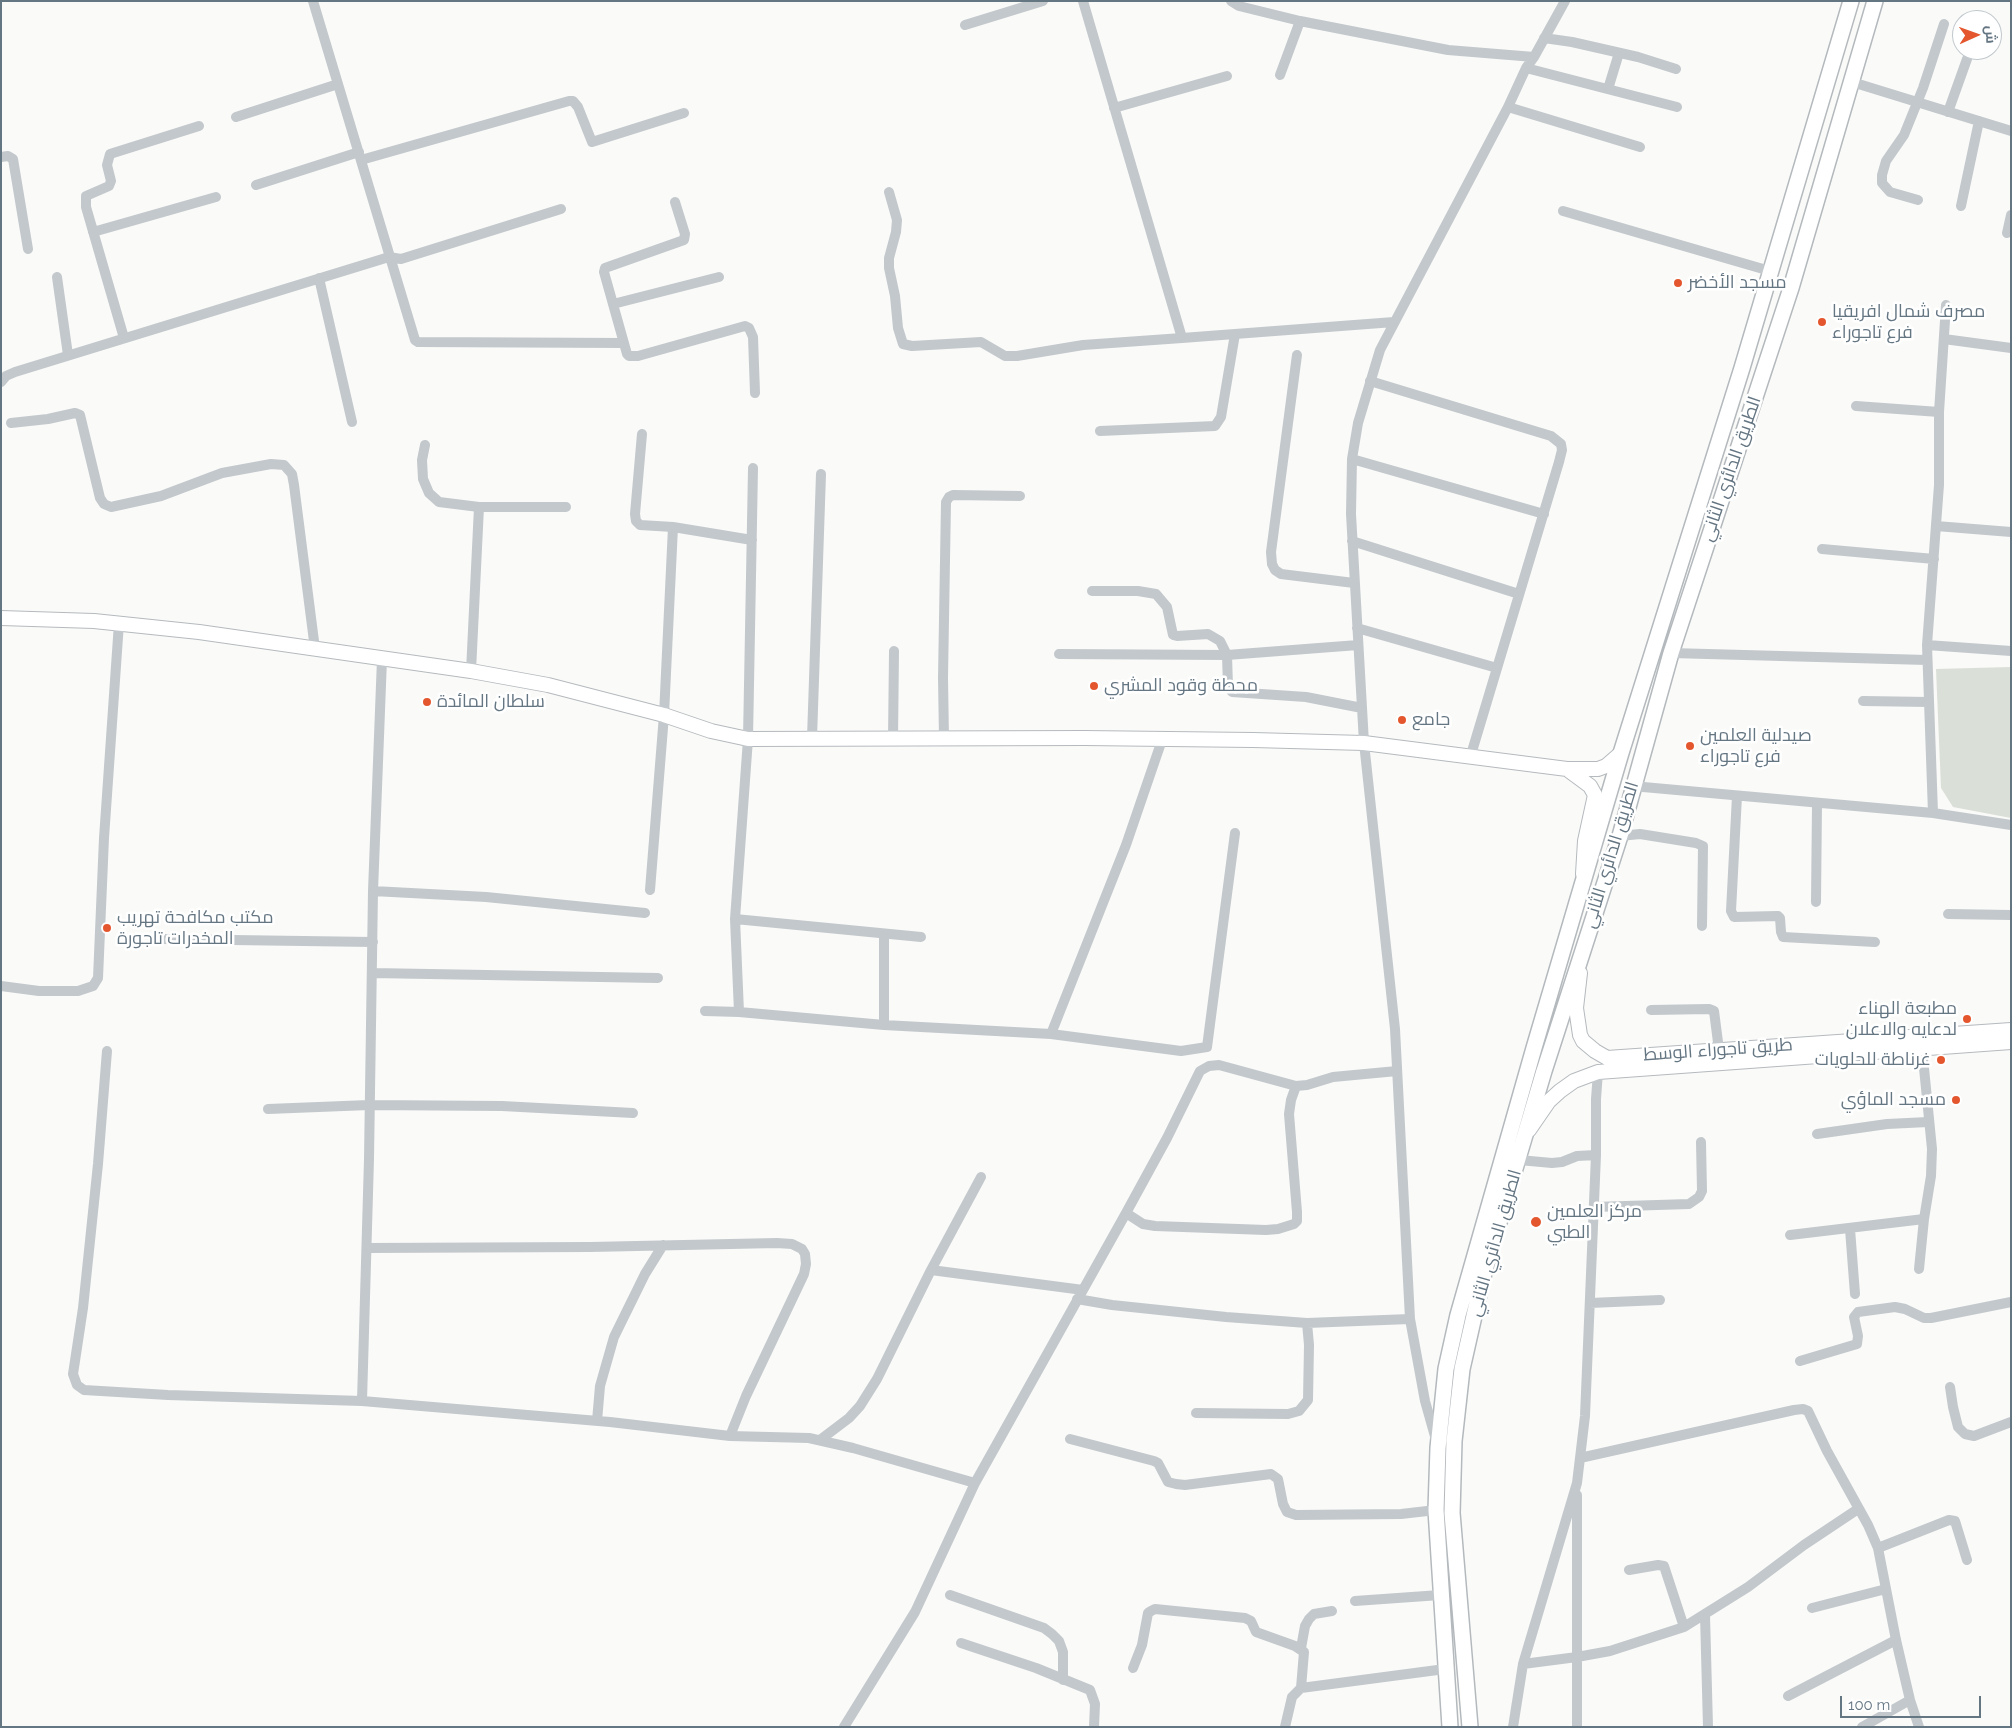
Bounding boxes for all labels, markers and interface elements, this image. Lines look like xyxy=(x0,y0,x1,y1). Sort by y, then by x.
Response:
north arrow xyxy=(1952,10,2002,60)
text: ش xyxy=(1983,25,1999,44)
place label: مسجد الأخضر xyxy=(1688,272,1787,294)
marker: مسجد الأخضر xyxy=(1672,277,1684,289)
place label: مصرف شمال افريقيا فرع تاجوراء xyxy=(1832,301,1985,344)
marker: مصرف شمال افريقيا فرع تاجوراء xyxy=(1816,316,1828,328)
street label: الطريق الدائري الثاني xyxy=(1696,394,1766,544)
place label: محطة وقود المشري xyxy=(1104,675,1258,697)
marker: محطة وقود المشري xyxy=(1088,680,1100,692)
place label: سلطان المائدة xyxy=(437,691,545,713)
marker: سلطان المائدة xyxy=(421,696,433,708)
place label: جامع xyxy=(1412,709,1450,731)
marker: جامع xyxy=(1396,714,1408,726)
place label: صيدلية العلمين فرع تاجوراء xyxy=(1700,725,1812,768)
marker: صيدلية العلمين فرع تاجوراء xyxy=(1684,740,1696,752)
street label: الطريق الدائري الثاني xyxy=(1578,779,1644,931)
place label: مكتب مكافحة تهريب المخدرات تاجورة xyxy=(117,907,274,950)
marker: مكتب مكافحة تهريب المخدرات تاجورة xyxy=(101,922,113,934)
place label: مطبعة الهناء لدعايه والاعلان xyxy=(1846,998,1957,1040)
marker: مطبعة الهناء لدعايه والاعلان xyxy=(1961,1013,1973,1025)
street label: طريق تاجوراء الوسط xyxy=(1643,1034,1793,1066)
place label: غرناطة للحلويات xyxy=(1815,1049,1931,1071)
marker: غرناطة للحلويات xyxy=(1935,1054,1947,1066)
place label: مسجد الماؤي xyxy=(1841,1089,1946,1111)
marker: مسجد الماؤي xyxy=(1950,1094,1962,1106)
street label: الطريق الدائري الثاني xyxy=(1464,1167,1526,1319)
place label: مركز العلمين الطبي xyxy=(1547,1201,1642,1244)
marker: مركز العلمين الطبي xyxy=(1529,1215,1543,1229)
scale bar xyxy=(1842,1686,1983,1718)
text: 100 m xyxy=(1848,1696,1890,1714)

